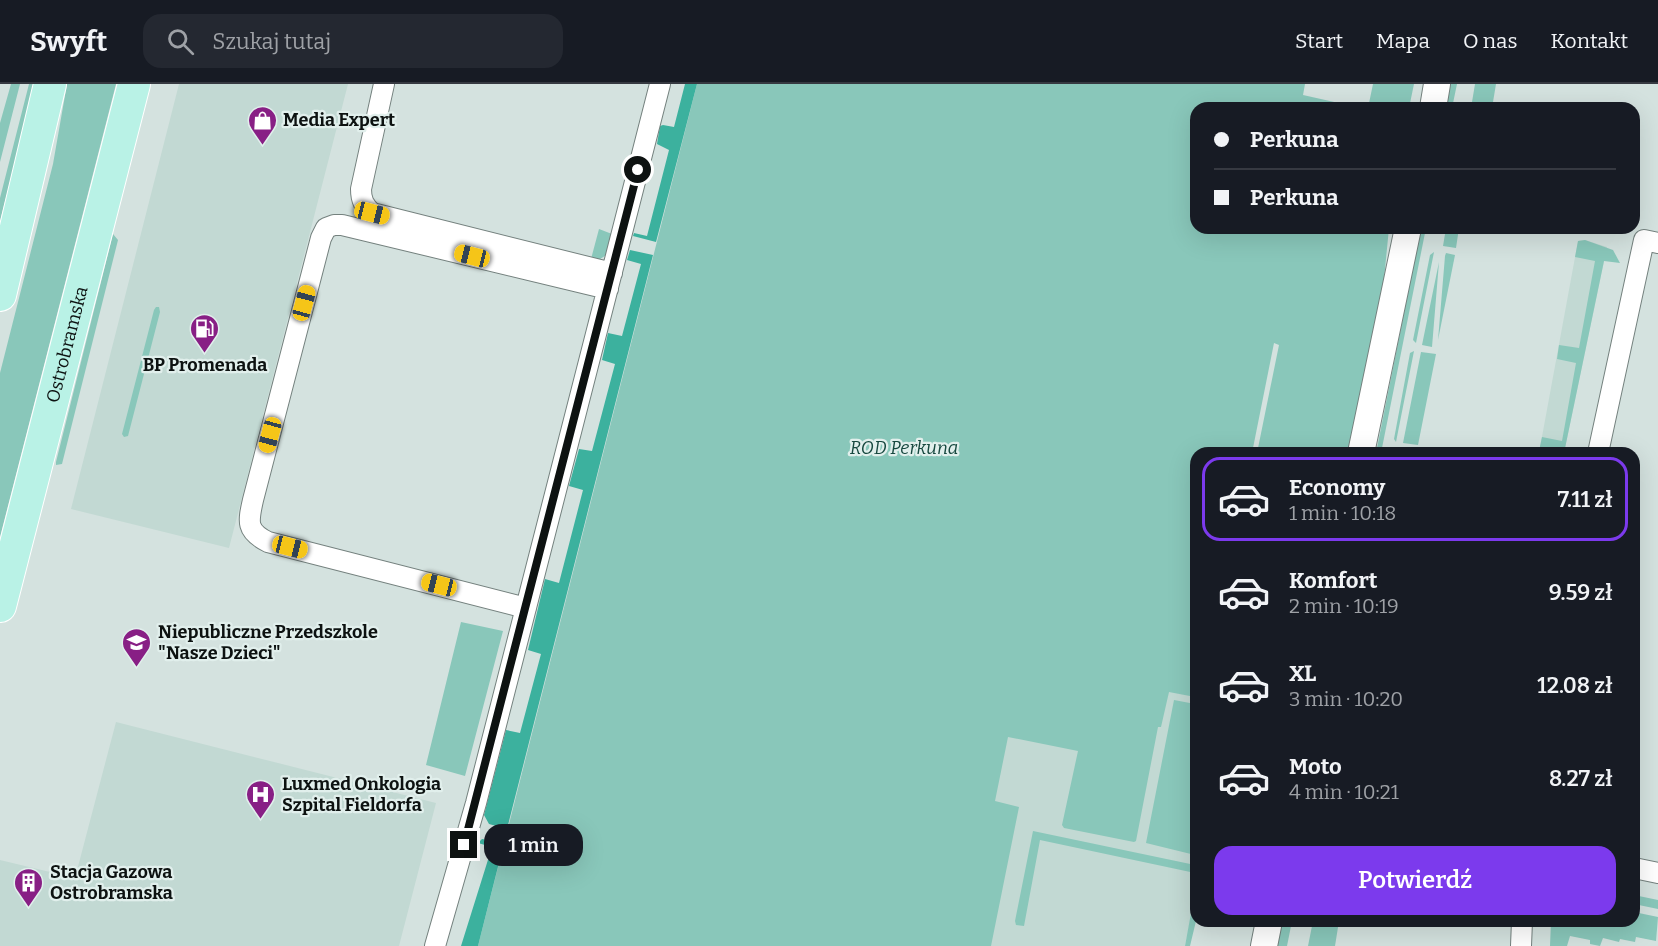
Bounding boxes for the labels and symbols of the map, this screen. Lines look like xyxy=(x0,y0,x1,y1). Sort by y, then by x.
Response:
shop icon: Media Expert xyxy=(246,104,278,146)
place label: Media Expert xyxy=(283,109,395,131)
route start xyxy=(624,156,651,183)
car xyxy=(352,200,392,226)
car xyxy=(452,243,492,269)
car xyxy=(291,283,317,323)
street label: Ostrobramska xyxy=(42,284,93,405)
fuel station icon: BP Promenada xyxy=(189,312,221,354)
place label: BP Promenada xyxy=(143,354,267,376)
car xyxy=(257,415,283,455)
park label: ROD Perkuna xyxy=(850,437,958,459)
car xyxy=(270,534,310,560)
car xyxy=(419,572,459,598)
place label: Niepubliczne Przedszkole "Nasze Dzieci" xyxy=(158,621,378,664)
school or university icon: Niepubliczne Przedszkole "Nasze Dzieci" xyxy=(121,626,153,668)
place label: Luxmed Onkologia Szpital Fieldorfa xyxy=(282,773,441,816)
hospital icon: Luxmed Onkologia Szpital Fieldorfa xyxy=(245,778,277,820)
callout: 1 min xyxy=(485,824,584,866)
route end xyxy=(450,831,477,858)
place label: Stacja Gazowa Ostrobramska xyxy=(50,861,173,904)
building icon: Stacja Gazowa Ostrobramska xyxy=(13,866,45,908)

